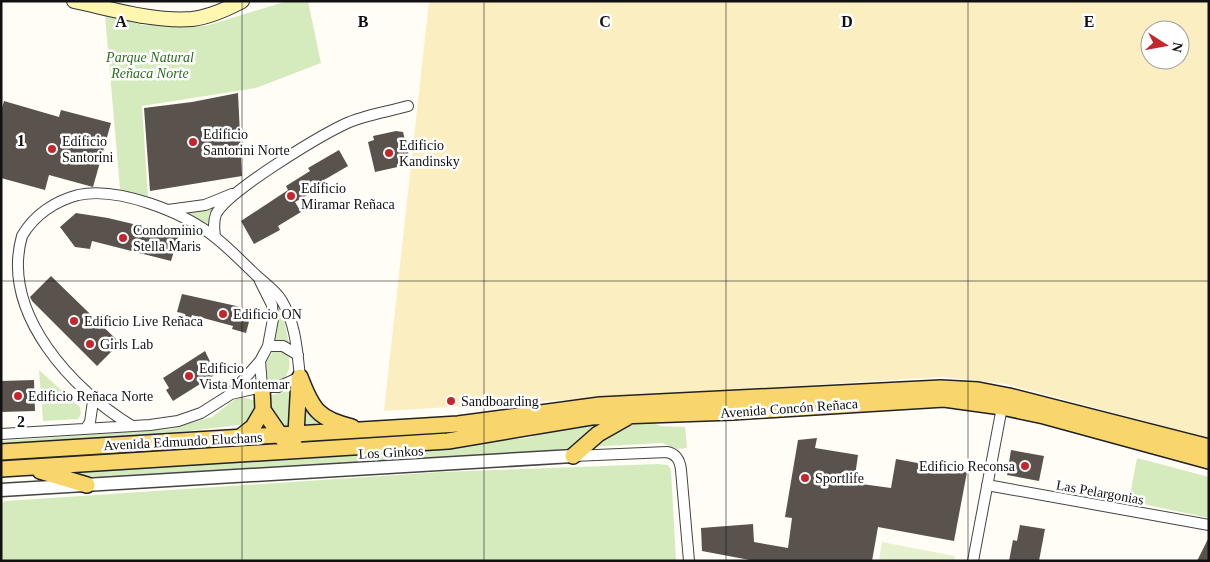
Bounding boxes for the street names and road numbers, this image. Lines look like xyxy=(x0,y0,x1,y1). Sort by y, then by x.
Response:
street label: Avenida Concón Reñaca xyxy=(720,396,859,421)
street label: Avenida Edmundo Eluchans xyxy=(103,430,263,453)
street label: Los Ginkos xyxy=(358,443,424,462)
street label: Las Pelargonias xyxy=(1055,477,1145,508)

